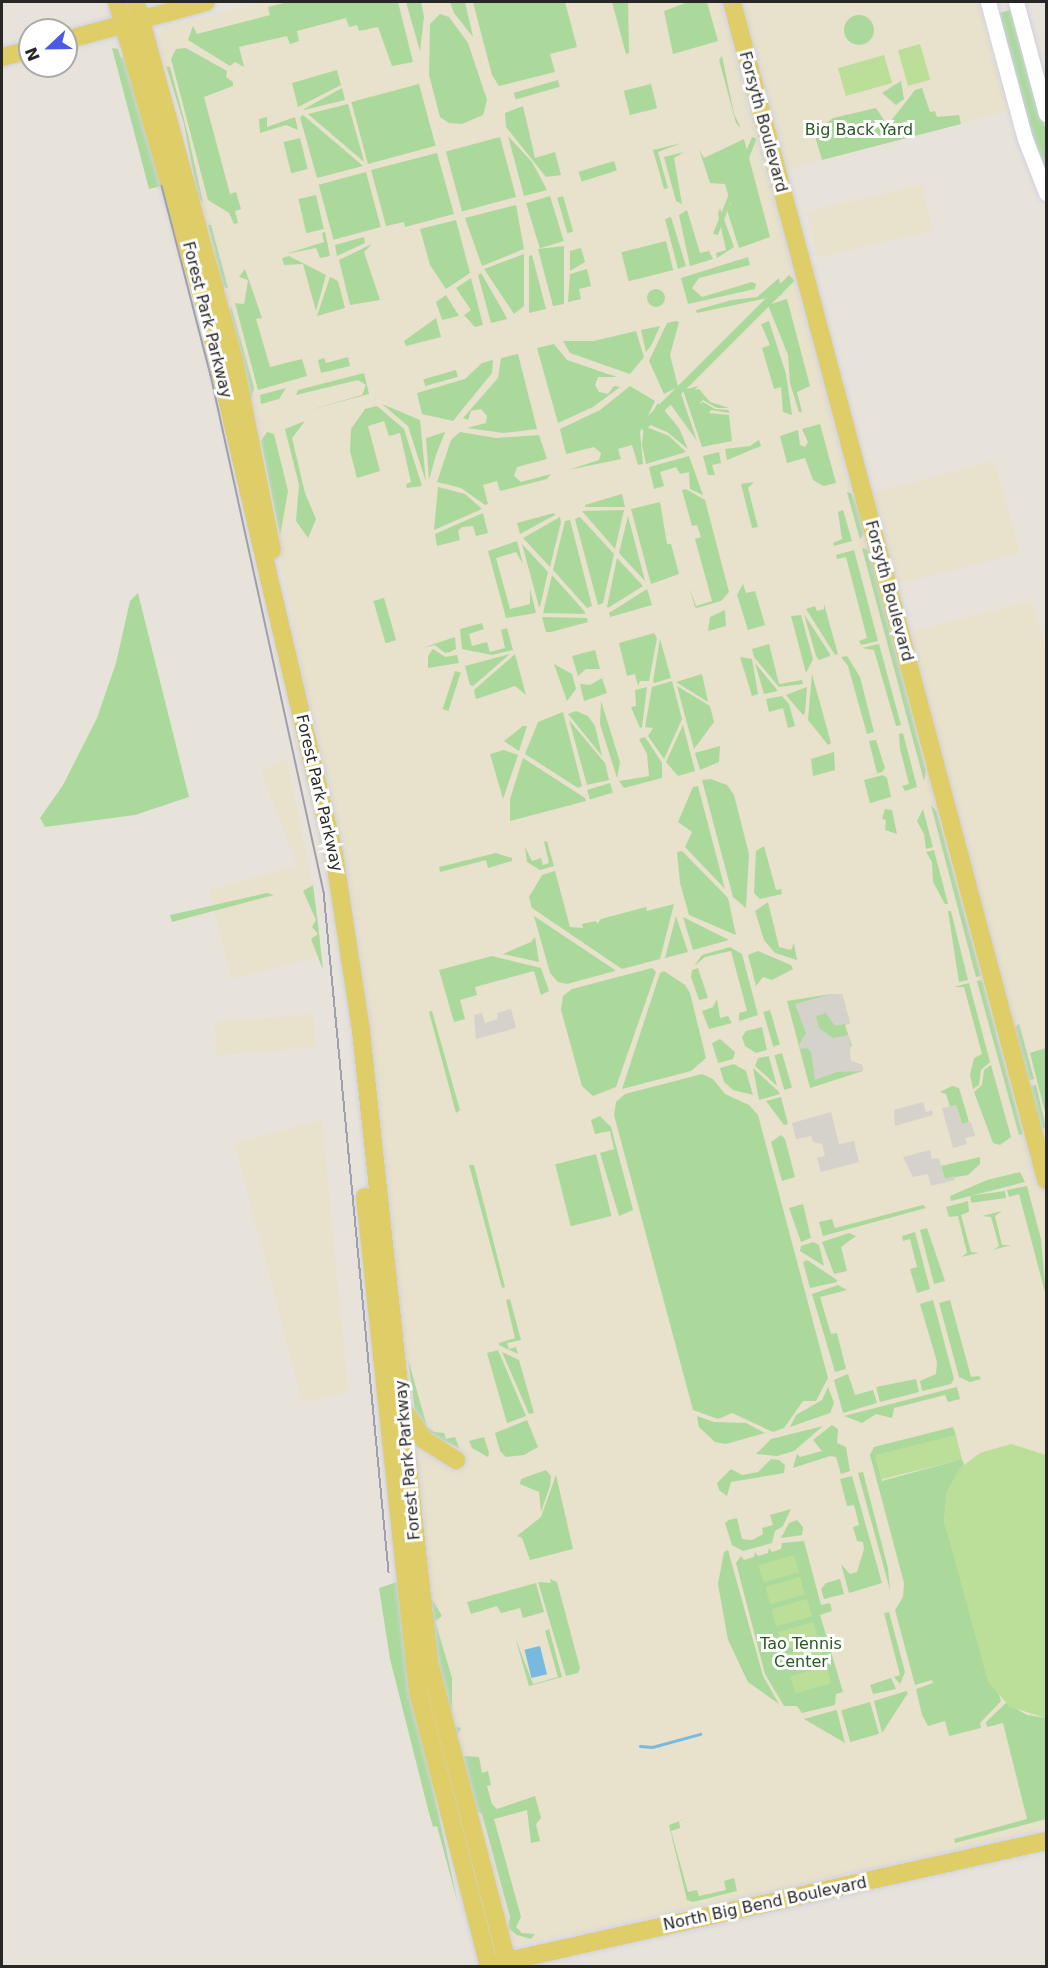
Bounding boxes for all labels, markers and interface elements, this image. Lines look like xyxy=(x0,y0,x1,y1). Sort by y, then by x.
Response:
north arrow xyxy=(18,18,78,78)
text: N xyxy=(21,44,44,64)
street label: Forsyth Boulevard xyxy=(735,49,791,195)
park label: Big Back Yard xyxy=(805,120,913,140)
street label: Forest Park Parkway xyxy=(178,240,236,400)
street label: Forsyth Boulevard xyxy=(861,518,917,664)
street label: Forest Park Parkway xyxy=(292,713,346,873)
street label: Forest Park Parkway xyxy=(391,1379,425,1541)
park label: Tao Tennis Center xyxy=(760,1634,842,1672)
street label: North Big Bend Boulevard xyxy=(661,1873,869,1935)

